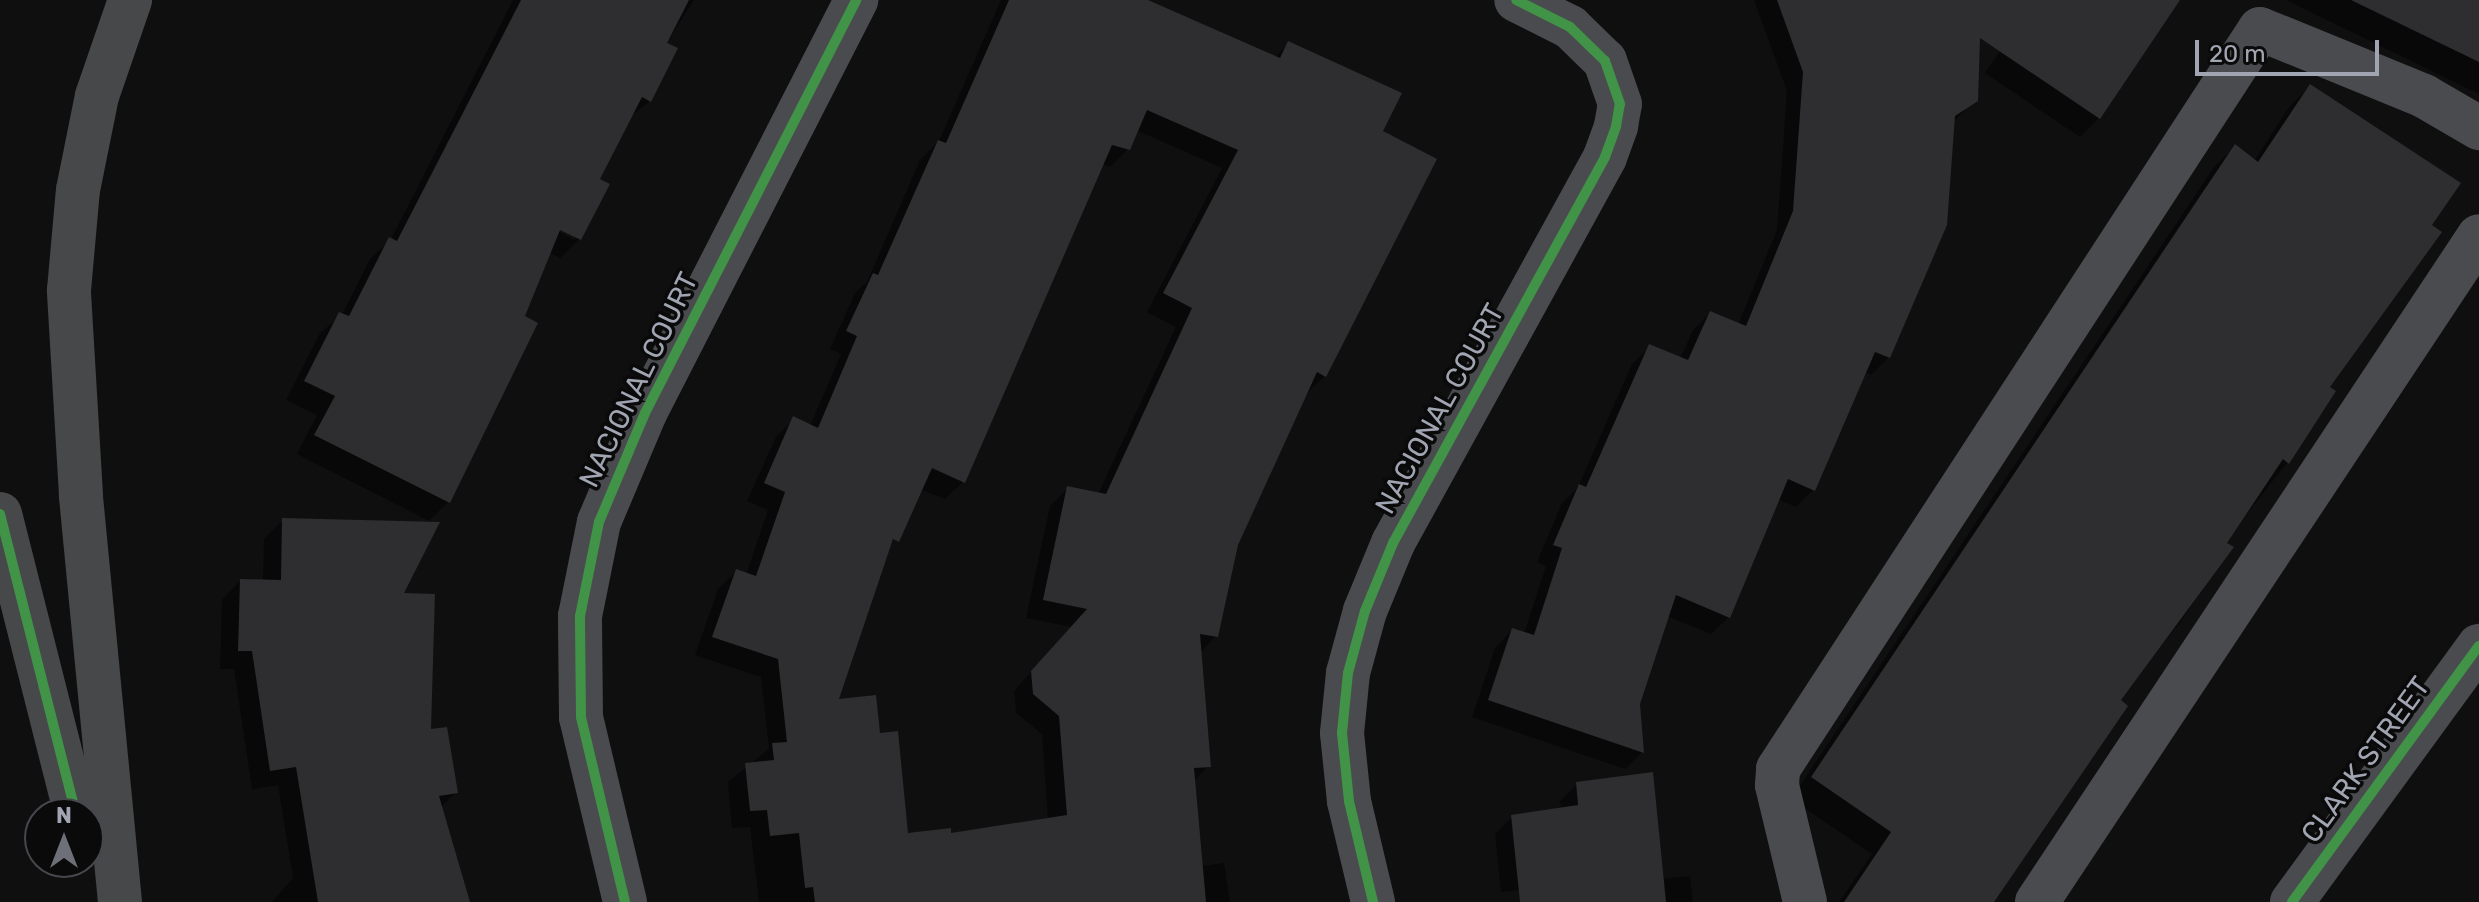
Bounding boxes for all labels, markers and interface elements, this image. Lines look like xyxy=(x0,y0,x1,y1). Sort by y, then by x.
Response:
scale bar xyxy=(2199,24,2383,74)
text: 20 m xyxy=(2209,40,2266,68)
street label: NACIONAL COURT xyxy=(572,267,706,493)
street label: NACIONAL COURT xyxy=(1368,298,1512,520)
street label: CLARK STREET xyxy=(2294,670,2438,850)
north arrow xyxy=(24,798,104,878)
text: N xyxy=(56,802,72,829)

